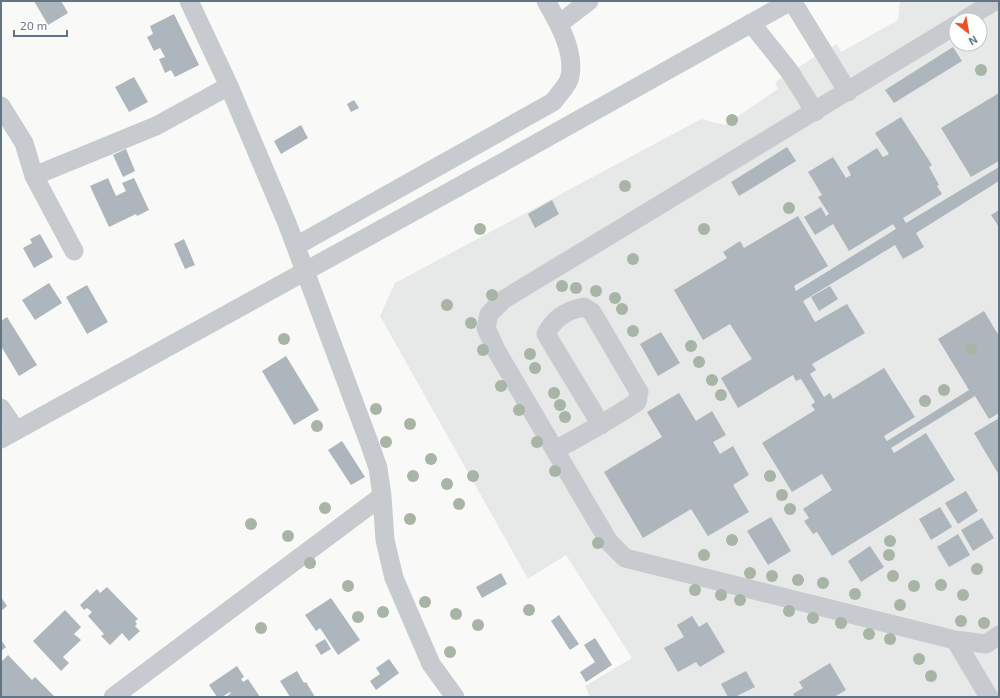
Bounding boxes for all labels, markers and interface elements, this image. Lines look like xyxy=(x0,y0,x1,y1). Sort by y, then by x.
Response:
scale bar xyxy=(14,12,67,38)
north arrow xyxy=(948,12,988,52)
text: 20 m xyxy=(20,18,47,32)
text: N xyxy=(967,33,980,49)

